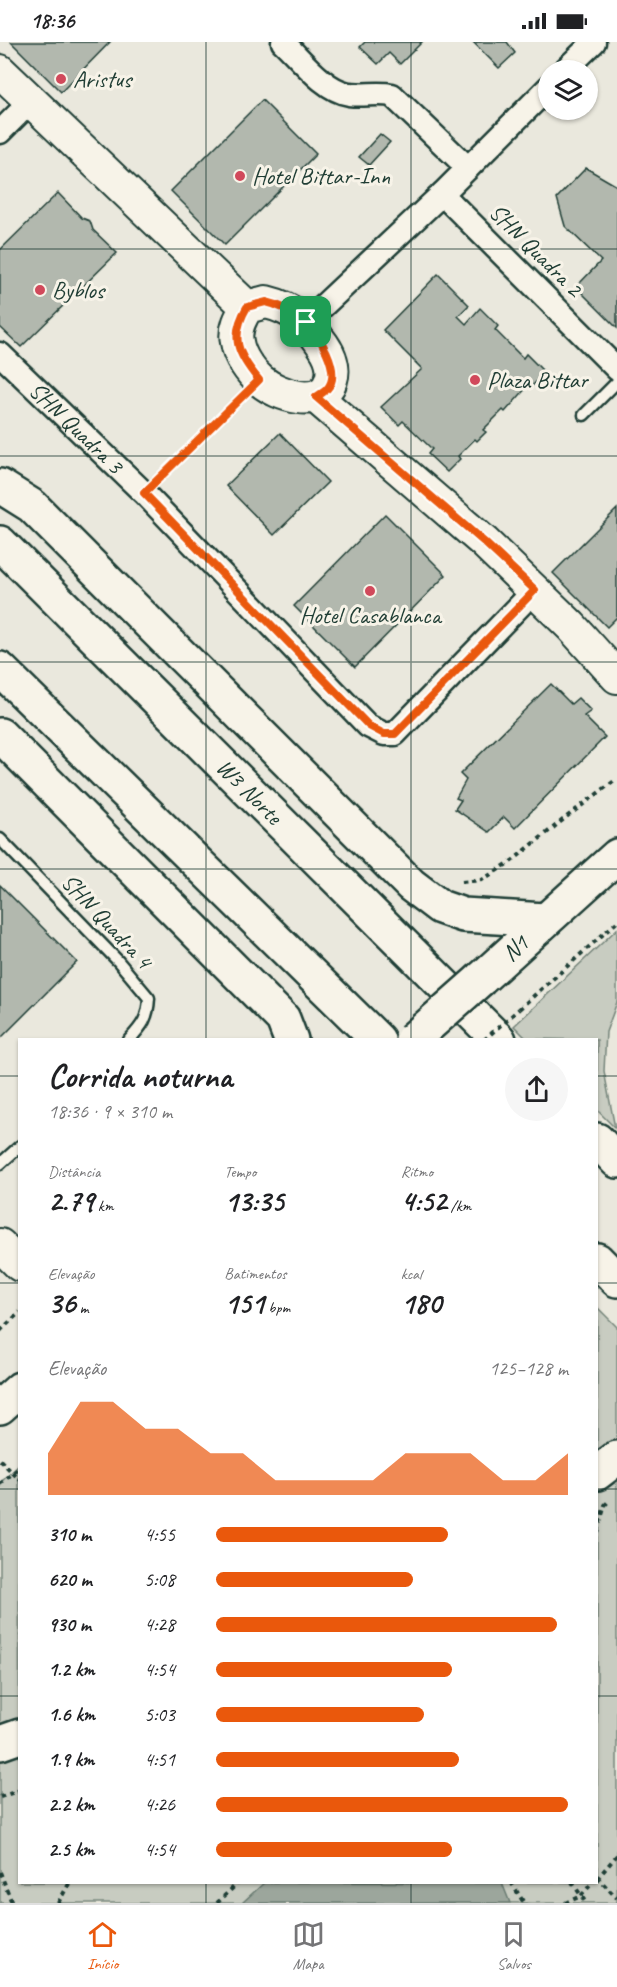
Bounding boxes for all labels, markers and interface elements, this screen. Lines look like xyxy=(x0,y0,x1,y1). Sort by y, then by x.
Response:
text: 18:36 xyxy=(30,7,74,35)
map controls xyxy=(538,60,598,120)
button: layers xyxy=(538,60,598,120)
place label: Aristus xyxy=(73,64,134,94)
marker: Aristus xyxy=(54,72,68,86)
place label: Hotel Bittar-Inn xyxy=(252,161,390,191)
marker: Hotel Bittar-Inn xyxy=(233,169,247,183)
street label: SHN Quadra 2 xyxy=(483,197,590,304)
place label: Byblos xyxy=(52,275,107,305)
marker: Byblos xyxy=(33,283,47,297)
pin xyxy=(280,296,331,347)
icon: arrive xyxy=(289,305,322,338)
place label: Plaza Bittar xyxy=(487,365,590,395)
marker: Plaza Bittar xyxy=(468,373,482,387)
street label: SHN Quadra 3 xyxy=(23,375,131,482)
marker: Hotel Casablanca xyxy=(363,584,377,598)
place label: Hotel Casablanca xyxy=(300,600,443,630)
street label: W3 Norte xyxy=(210,752,290,832)
street label: SHN Quadra 4 xyxy=(55,867,160,977)
street label: N1 xyxy=(496,928,535,968)
text: Corrida noturna xyxy=(48,1055,232,1097)
button: share xyxy=(505,1058,568,1121)
text: 18:36 · 9 × 310 m xyxy=(48,1099,172,1124)
text: Distância xyxy=(48,1162,100,1182)
text: Tempo xyxy=(224,1162,256,1182)
text: Ritmo xyxy=(401,1162,433,1182)
text: 2.79 xyxy=(48,1182,94,1220)
text: 13:35 xyxy=(224,1182,284,1220)
text: 4:52 xyxy=(401,1182,447,1220)
text: km xyxy=(94,1196,113,1216)
text: /km xyxy=(447,1196,471,1216)
text: Elevação xyxy=(48,1264,94,1284)
text: Batimentos xyxy=(224,1264,287,1284)
text: kcal xyxy=(401,1264,422,1284)
text: 36 xyxy=(48,1284,76,1322)
text: 151 xyxy=(224,1284,264,1322)
text: 180 xyxy=(401,1284,441,1322)
text: m xyxy=(76,1298,88,1318)
text: bpm xyxy=(264,1298,290,1318)
text: Elevação xyxy=(48,1356,106,1381)
text: 125–128 m xyxy=(489,1356,568,1381)
text: 310 m xyxy=(48,1522,91,1547)
text: 4:55 xyxy=(144,1522,175,1547)
text: 620 m xyxy=(48,1567,92,1592)
text: 5:08 xyxy=(144,1567,175,1592)
text: 930 m xyxy=(48,1612,91,1637)
text: 4:28 xyxy=(144,1612,175,1637)
text: 1.2 km xyxy=(48,1657,95,1682)
text: 4:54 xyxy=(144,1657,175,1682)
text: 1.6 km xyxy=(48,1702,95,1727)
text: 5:03 xyxy=(144,1702,175,1727)
text: 1.9 km xyxy=(48,1747,94,1772)
text: 4:51 xyxy=(144,1747,175,1772)
text: 2.2 km xyxy=(48,1792,95,1817)
text: 4:26 xyxy=(144,1792,175,1817)
text: 2.5 km xyxy=(48,1837,94,1862)
text: 4:54 xyxy=(144,1837,175,1862)
tab: Início xyxy=(86,1918,119,1974)
tab: Mapa xyxy=(292,1918,325,1974)
tab: Salvos xyxy=(497,1918,531,1974)

